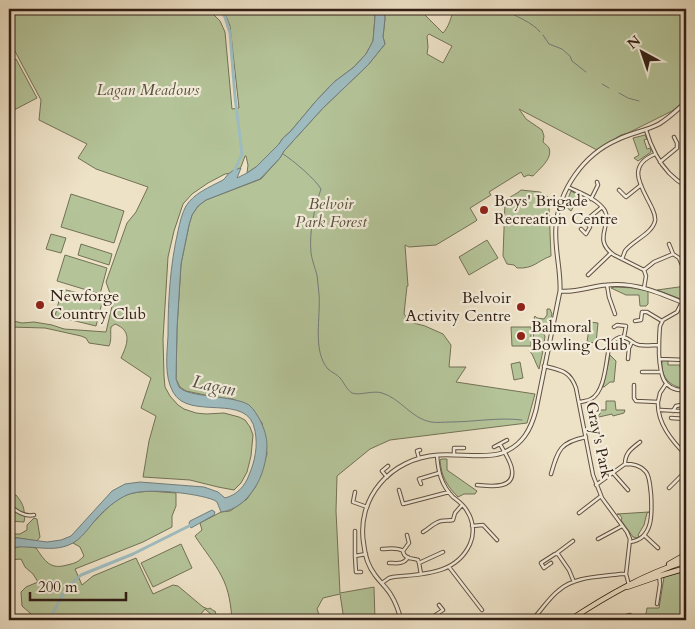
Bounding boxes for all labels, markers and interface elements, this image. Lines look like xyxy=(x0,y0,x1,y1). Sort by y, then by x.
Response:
north arrow xyxy=(618,28,668,78)
text: N xyxy=(623,31,645,54)
park label: Lagan Meadows xyxy=(97,79,200,101)
place label: Boys' Brigade Recreation Centre xyxy=(494,190,618,230)
park label: Belvoir Park Forest xyxy=(295,193,367,233)
marker: Boys' Brigade Recreation Centre xyxy=(478,204,490,216)
place label: Newforge Country Club xyxy=(50,285,146,325)
place label: Belvoir Activity Centre xyxy=(406,287,511,327)
marker: Newforge Country Club xyxy=(34,299,46,311)
marker: Belvoir Activity Centre xyxy=(515,301,527,313)
place label: Balmoral Bowling Club xyxy=(531,316,628,356)
marker: Balmoral Bowling Club xyxy=(515,330,527,342)
water label: Lagan xyxy=(190,369,238,403)
street label: Gray's Park xyxy=(580,400,618,481)
scale bar xyxy=(30,569,126,601)
text: 200 m xyxy=(38,577,78,597)

